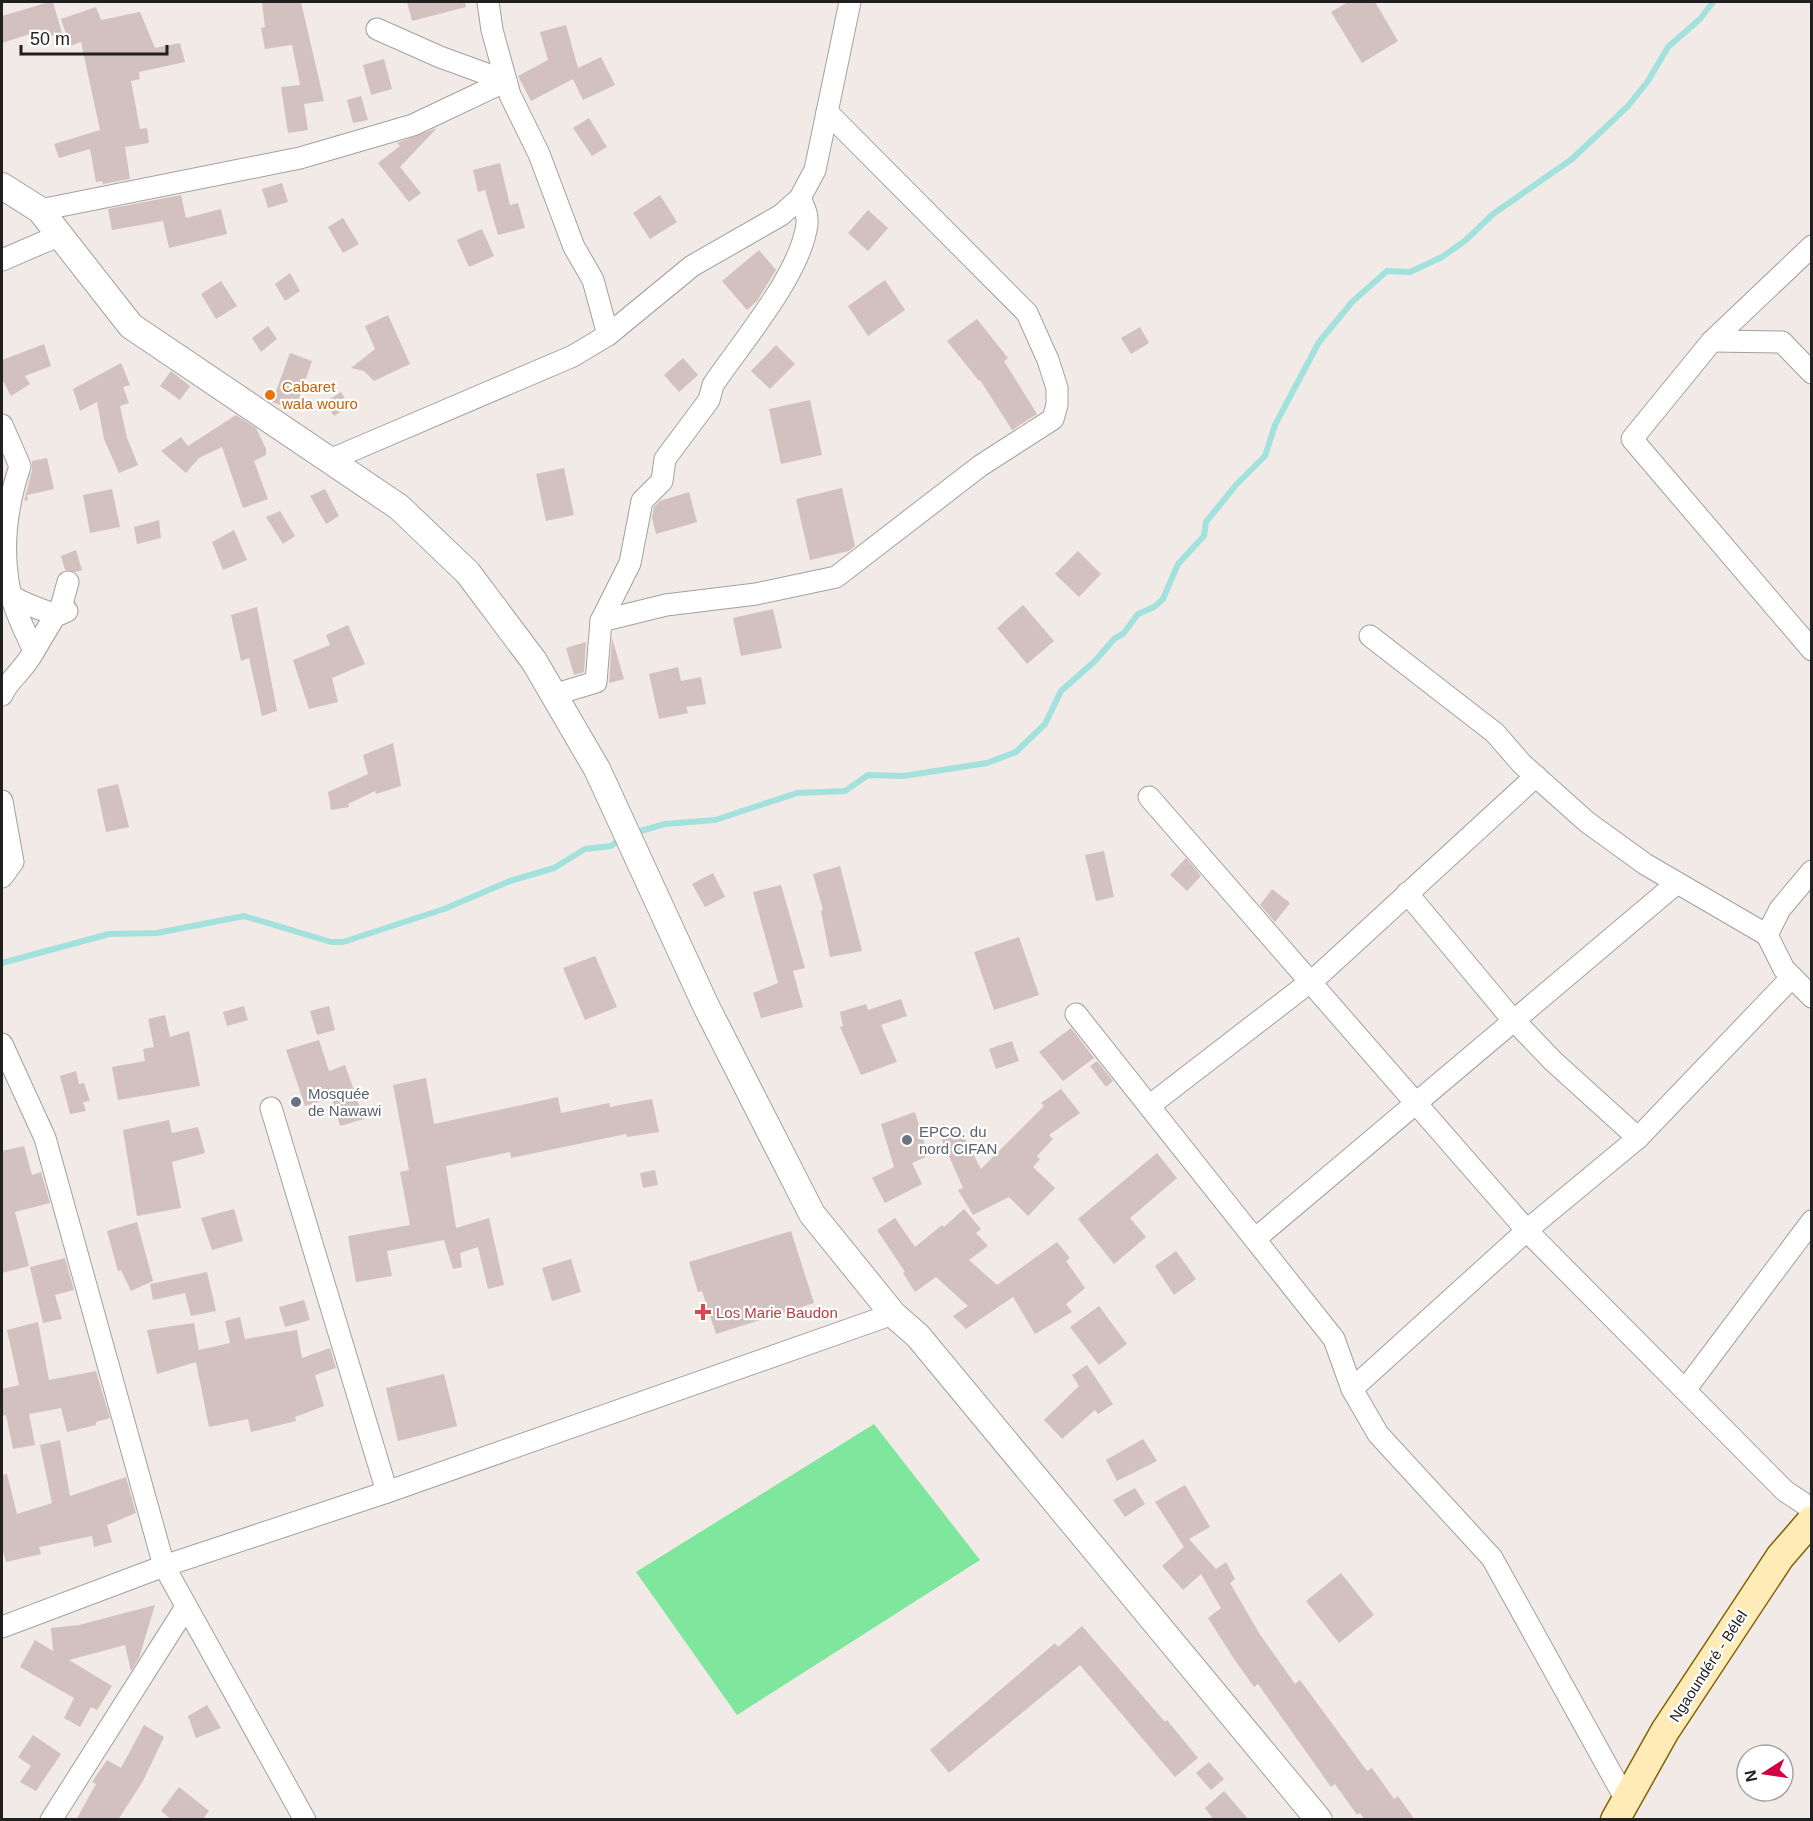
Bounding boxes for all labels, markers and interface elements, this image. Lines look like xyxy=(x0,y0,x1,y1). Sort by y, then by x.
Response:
scale bar xyxy=(21,18,166,56)
text: 50 m xyxy=(30,29,70,49)
place label: Cabaret wala wouro xyxy=(281,378,358,412)
marker: Cabaret wala wouro xyxy=(263,388,277,402)
place label: Mosquée de Nawawi xyxy=(308,1085,381,1119)
marker: Mosquée de Nawawi xyxy=(289,1095,303,1109)
place label: EPCO. du nord CIFAN xyxy=(919,1123,997,1157)
marker: EPCO. du nord CIFAN xyxy=(900,1133,914,1147)
marker: Los Marie Baudon xyxy=(694,1303,712,1321)
place label: Los Marie Baudon xyxy=(716,1304,838,1321)
street label: Ngaoundéré - Bélel xyxy=(1666,1607,1750,1725)
north arrow xyxy=(1735,1743,1795,1803)
text: N xyxy=(1741,1769,1760,1783)

